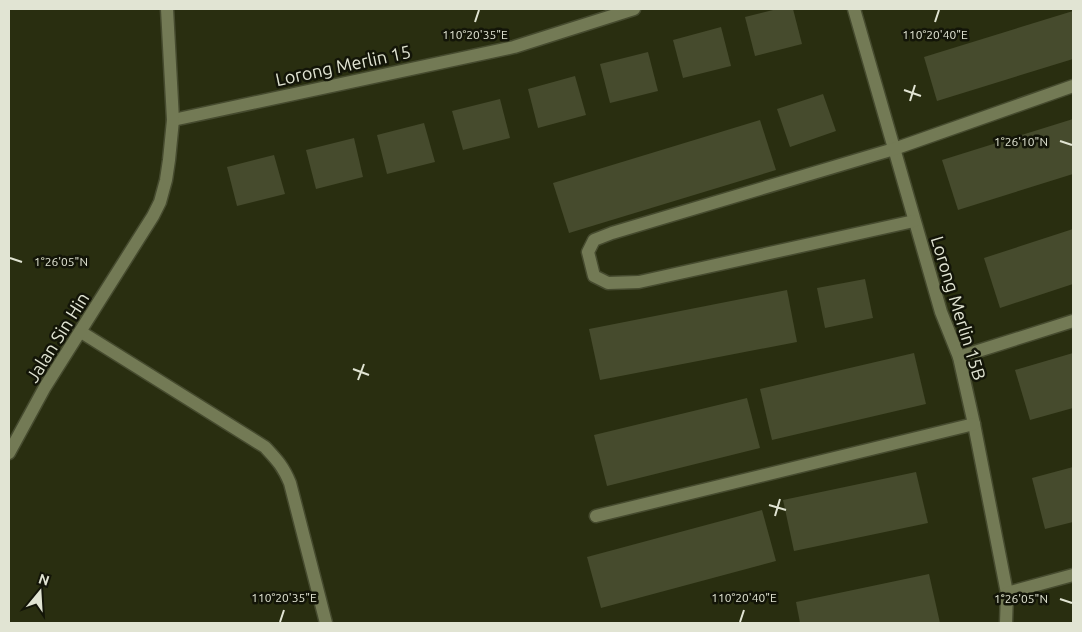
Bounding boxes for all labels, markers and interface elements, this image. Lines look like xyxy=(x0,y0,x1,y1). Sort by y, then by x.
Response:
text: 110°20'35"E xyxy=(442,28,508,41)
text: 110°20'40"E xyxy=(902,28,968,41)
street label: Lorong Merlin 15 xyxy=(273,41,413,89)
text: 1°26'10"N xyxy=(994,135,1048,148)
street label: Lorong Merlin 15B xyxy=(928,234,990,382)
text: 1°26'05"N xyxy=(34,255,88,268)
street label: Jalan Sin Hin xyxy=(22,288,92,386)
north arrow xyxy=(15,567,65,617)
text: N xyxy=(37,570,51,589)
text: 110°20'35"E xyxy=(251,591,317,604)
text: 110°20'40"E xyxy=(711,591,777,604)
text: 1°26'05"N xyxy=(994,592,1048,605)

